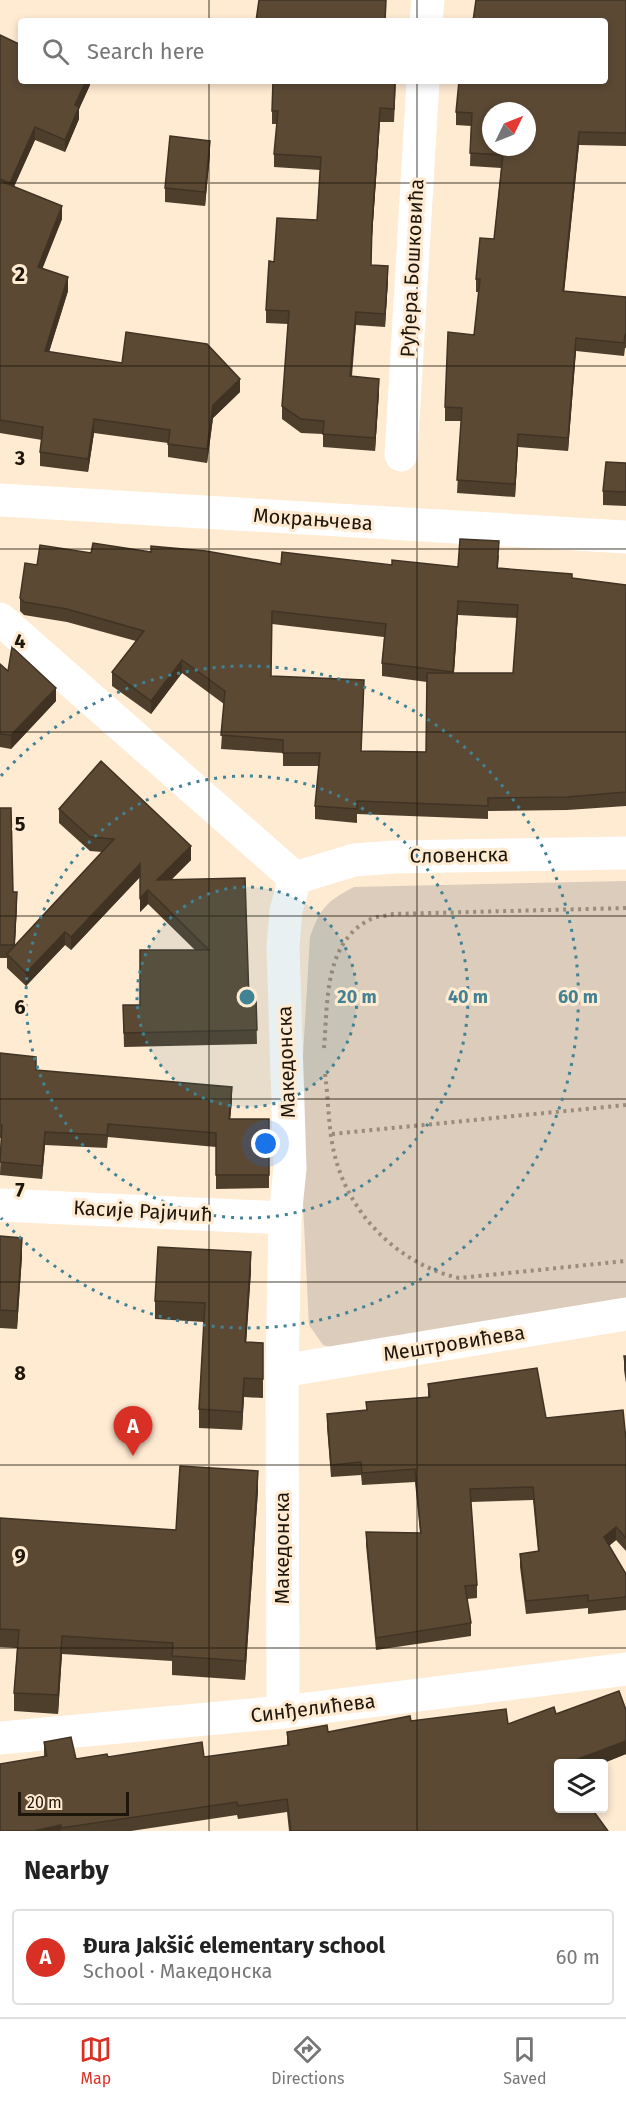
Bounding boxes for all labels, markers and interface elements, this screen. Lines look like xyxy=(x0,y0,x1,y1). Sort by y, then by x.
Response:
search box xyxy=(18,18,608,84)
icon: search xyxy=(39,35,72,68)
text: Search here xyxy=(87,38,205,65)
north arrow xyxy=(482,102,536,156)
street label: Руђера Бошковића xyxy=(395,178,429,358)
text: 2 xyxy=(15,262,25,286)
text: 3 xyxy=(14,446,25,470)
street label: Мокрањчева xyxy=(252,503,374,535)
text: 4 xyxy=(14,629,26,653)
text: 5 xyxy=(15,812,26,836)
street label: Словенска xyxy=(409,842,509,868)
text: 20 m xyxy=(337,986,377,1008)
text: 40 m xyxy=(448,986,488,1008)
text: 60 m xyxy=(558,986,598,1008)
centre of rings xyxy=(237,987,257,1007)
text: 6 xyxy=(14,995,26,1019)
street label: Македонска xyxy=(272,1005,300,1119)
your location xyxy=(251,1129,280,1158)
text: 7 xyxy=(15,1178,25,1202)
street label: Касије Рајичић xyxy=(73,1195,213,1227)
street label: Мештровићева xyxy=(382,1320,526,1366)
text: 8 xyxy=(14,1361,26,1385)
pin: A xyxy=(114,1406,152,1456)
street label: Македонска xyxy=(270,1492,294,1604)
text: 9 xyxy=(14,1544,26,1568)
street label: Синђелићева xyxy=(249,1688,377,1728)
map controls xyxy=(554,1759,608,1813)
button: layers xyxy=(554,1759,608,1813)
scale bar xyxy=(18,1789,129,1816)
text: 20 m xyxy=(27,1793,62,1812)
text: Nearby xyxy=(24,1855,109,1886)
text: Đura Jakšić elementary school xyxy=(83,1932,385,1959)
text: A xyxy=(40,1945,51,1969)
text: 60 m xyxy=(556,1945,600,1969)
text: School · Македонска xyxy=(83,1959,272,1983)
tab: Map xyxy=(79,2033,112,2088)
tab: Directions xyxy=(271,2033,345,2088)
tab: Saved xyxy=(503,2033,547,2088)

